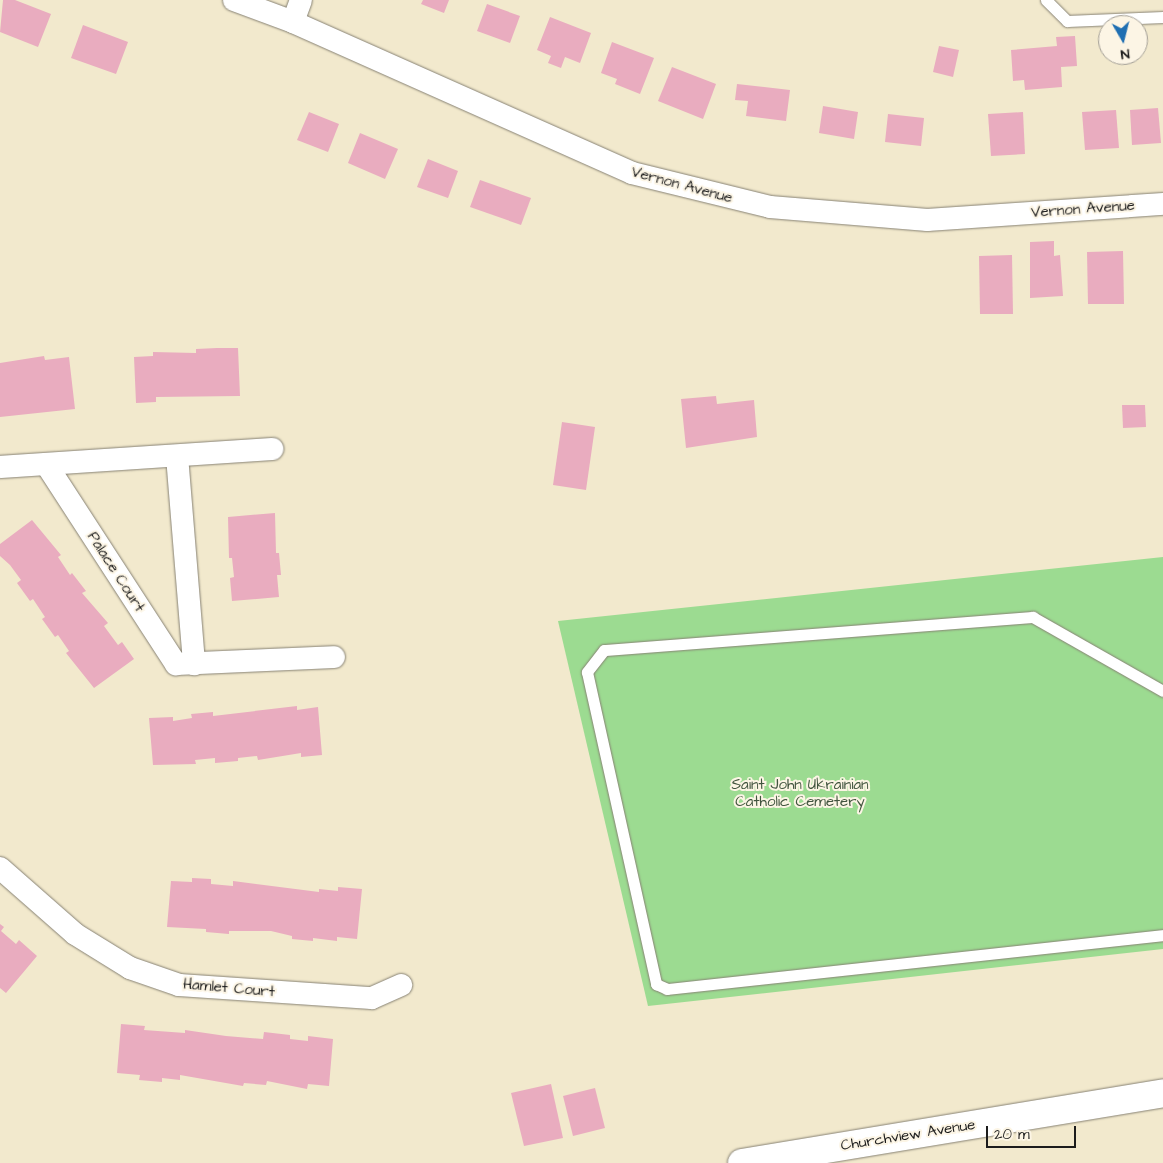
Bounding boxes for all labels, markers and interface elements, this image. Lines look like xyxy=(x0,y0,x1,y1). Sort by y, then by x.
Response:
north arrow xyxy=(1098,15,1148,65)
text: N xyxy=(1119,43,1131,64)
street label: Vernon Avenue xyxy=(629,163,735,207)
street label: Vernon Avenue xyxy=(1031,196,1135,222)
street label: Palace Court xyxy=(83,529,149,615)
park label: Saint John Ukrainian Catholic Cemetery xyxy=(731,775,869,810)
street label: Hamlet Court xyxy=(182,975,276,1001)
street label: Churchview Avenue xyxy=(839,1115,977,1155)
scale bar xyxy=(988,1116,1078,1148)
text: 20 m xyxy=(994,1124,1030,1145)

